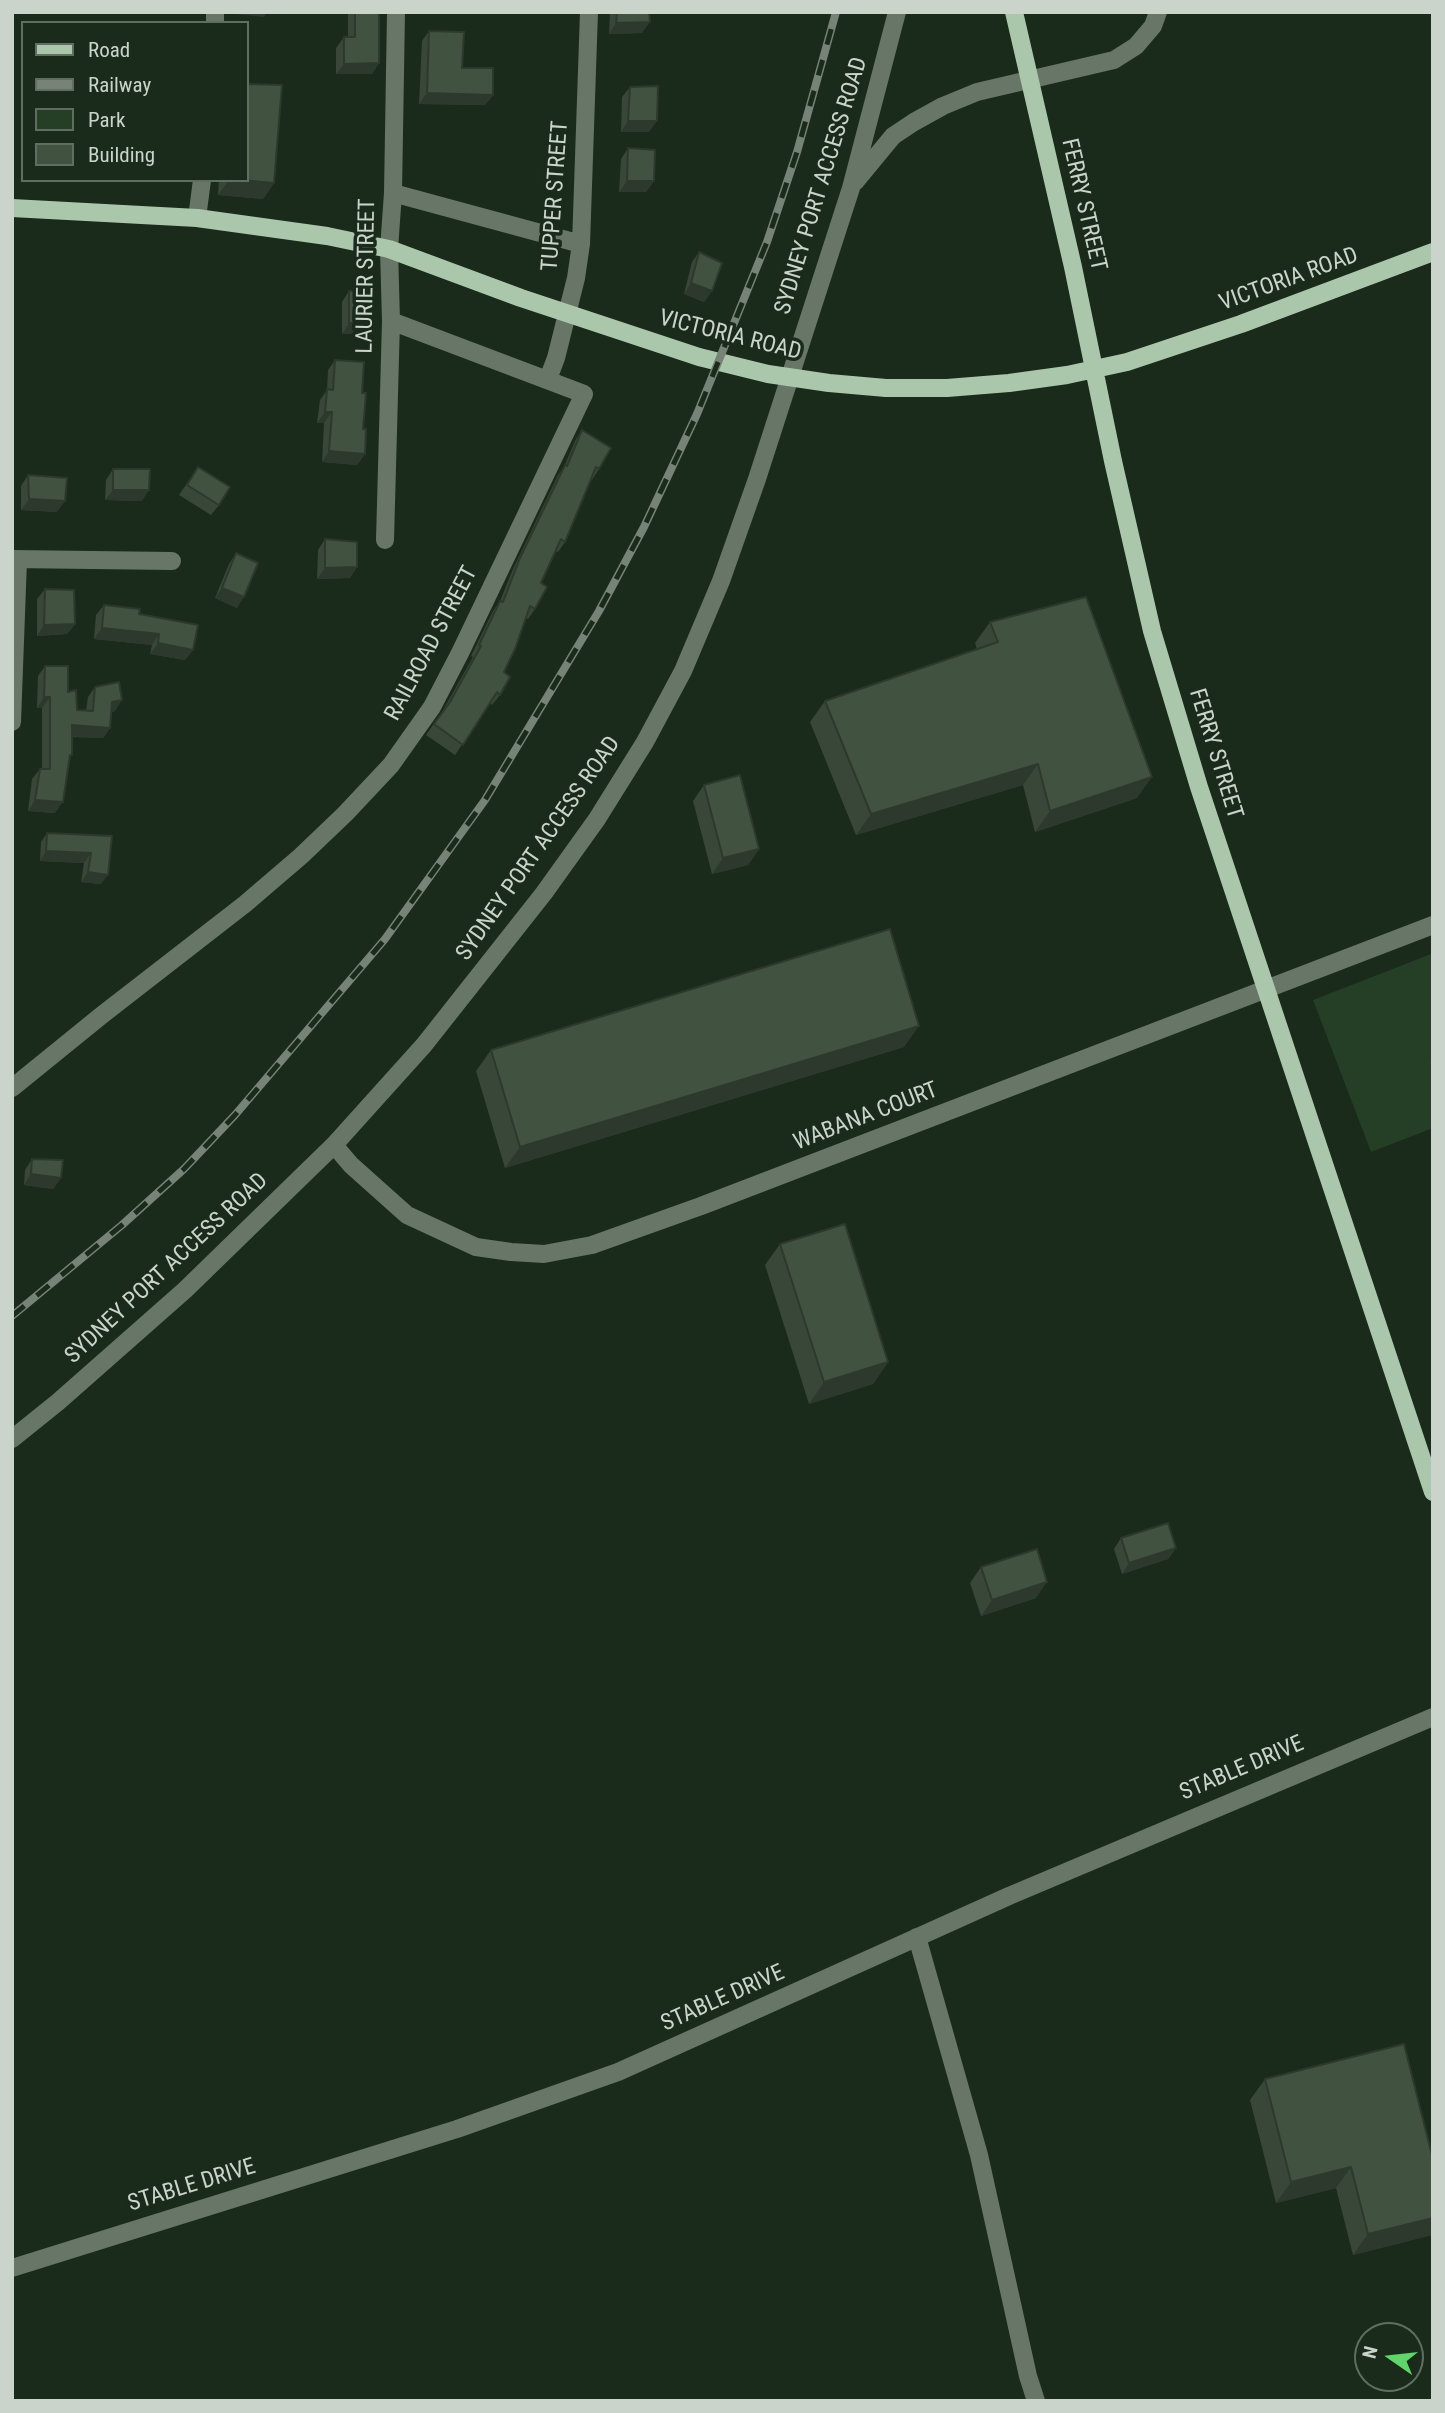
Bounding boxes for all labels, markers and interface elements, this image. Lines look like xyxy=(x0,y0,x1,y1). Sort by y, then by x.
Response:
legend xyxy=(21,21,248,182)
text: Road xyxy=(88,38,130,62)
street label: SYDNEY PORT ACCESS ROAD xyxy=(770,54,874,318)
text: Railway xyxy=(88,73,151,97)
text: Park xyxy=(88,108,125,132)
street label: TUPPER STREET xyxy=(537,120,575,272)
street label: FERRY STREET xyxy=(1054,136,1112,274)
text: Building xyxy=(88,143,155,167)
street label: LAURIER STREET xyxy=(352,198,382,354)
street label: VICTORIA ROAD xyxy=(1216,242,1362,318)
street label: VICTORIA ROAD xyxy=(656,305,804,367)
street label: RAILROAD STREET xyxy=(380,562,484,726)
street label: FERRY STREET xyxy=(1182,685,1248,823)
street label: SYDNEY PORT ACCESS ROAD xyxy=(451,732,627,966)
street label: WABANA COURT xyxy=(790,1077,942,1157)
street label: SYDNEY PORT ACCESS ROAD xyxy=(60,1168,274,1370)
street label: STABLE DRIVE xyxy=(1176,1731,1308,1807)
street label: STABLE DRIVE xyxy=(657,1960,789,2038)
street label: STABLE DRIVE xyxy=(125,2154,259,2218)
north arrow xyxy=(1354,2322,1424,2392)
text: N xyxy=(1358,2344,1383,2361)

